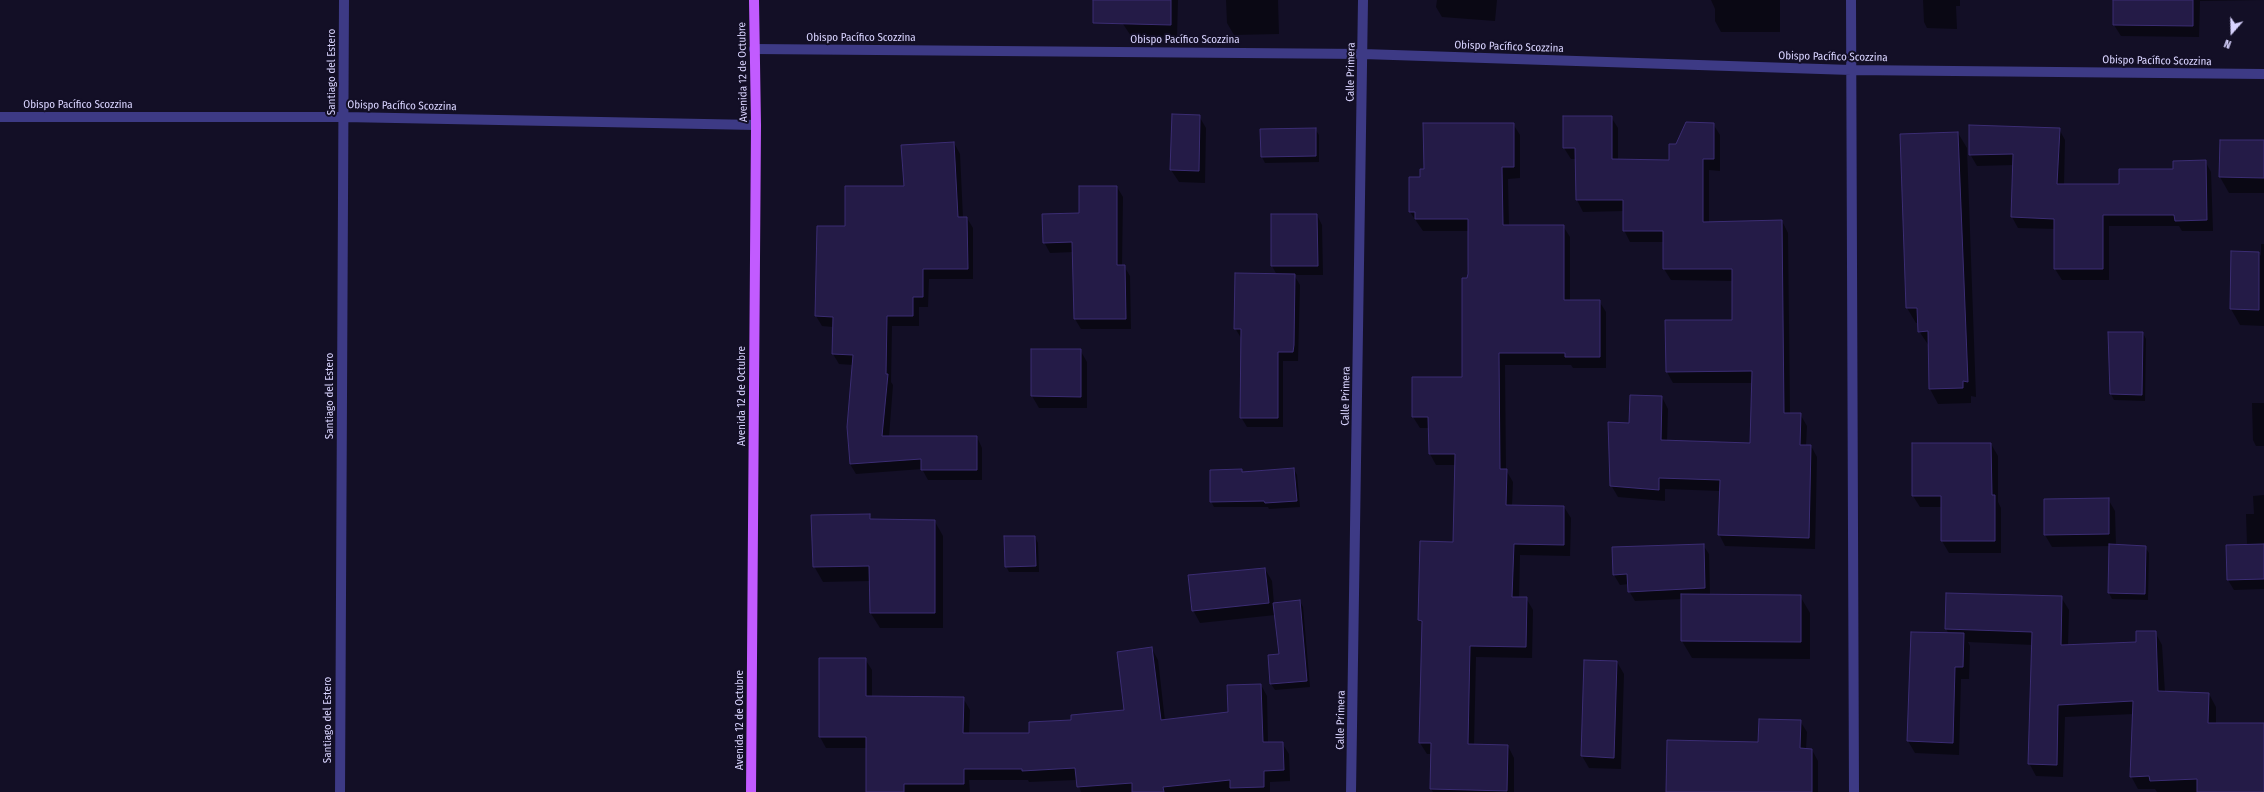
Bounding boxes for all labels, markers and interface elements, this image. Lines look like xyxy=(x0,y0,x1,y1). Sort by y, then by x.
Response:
north arrow xyxy=(2212,12,2252,52)
street label: Avenida 12 de Octubre xyxy=(736,22,750,122)
street label: Santiago del Estero xyxy=(325,29,339,115)
street label: Obispo Pacífico Scozzina xyxy=(806,31,916,45)
street label: Obispo Pacífico Scozzina xyxy=(1130,33,1240,47)
text: N xyxy=(2222,37,2233,51)
street label: Obispo Pacífico Scozzina xyxy=(1454,38,1564,56)
street label: Calle Primera xyxy=(1344,42,1358,102)
street label: Obispo Pacífico Scozzina xyxy=(1778,49,1888,65)
street label: Obispo Pacífico Scozzina xyxy=(2102,53,2212,69)
street label: Obispo Pacífico Scozzina xyxy=(23,98,133,112)
street label: Obispo Pacífico Scozzina xyxy=(347,98,457,114)
street label: Avenida 12 de Octubre xyxy=(735,346,749,446)
street label: Santiago del Estero xyxy=(323,353,337,439)
street label: Calle Primera xyxy=(1339,366,1353,426)
street label: Avenida 12 de Octubre xyxy=(733,670,747,770)
street label: Santiago del Estero xyxy=(321,677,335,763)
street label: Calle Primera xyxy=(1334,690,1348,750)

